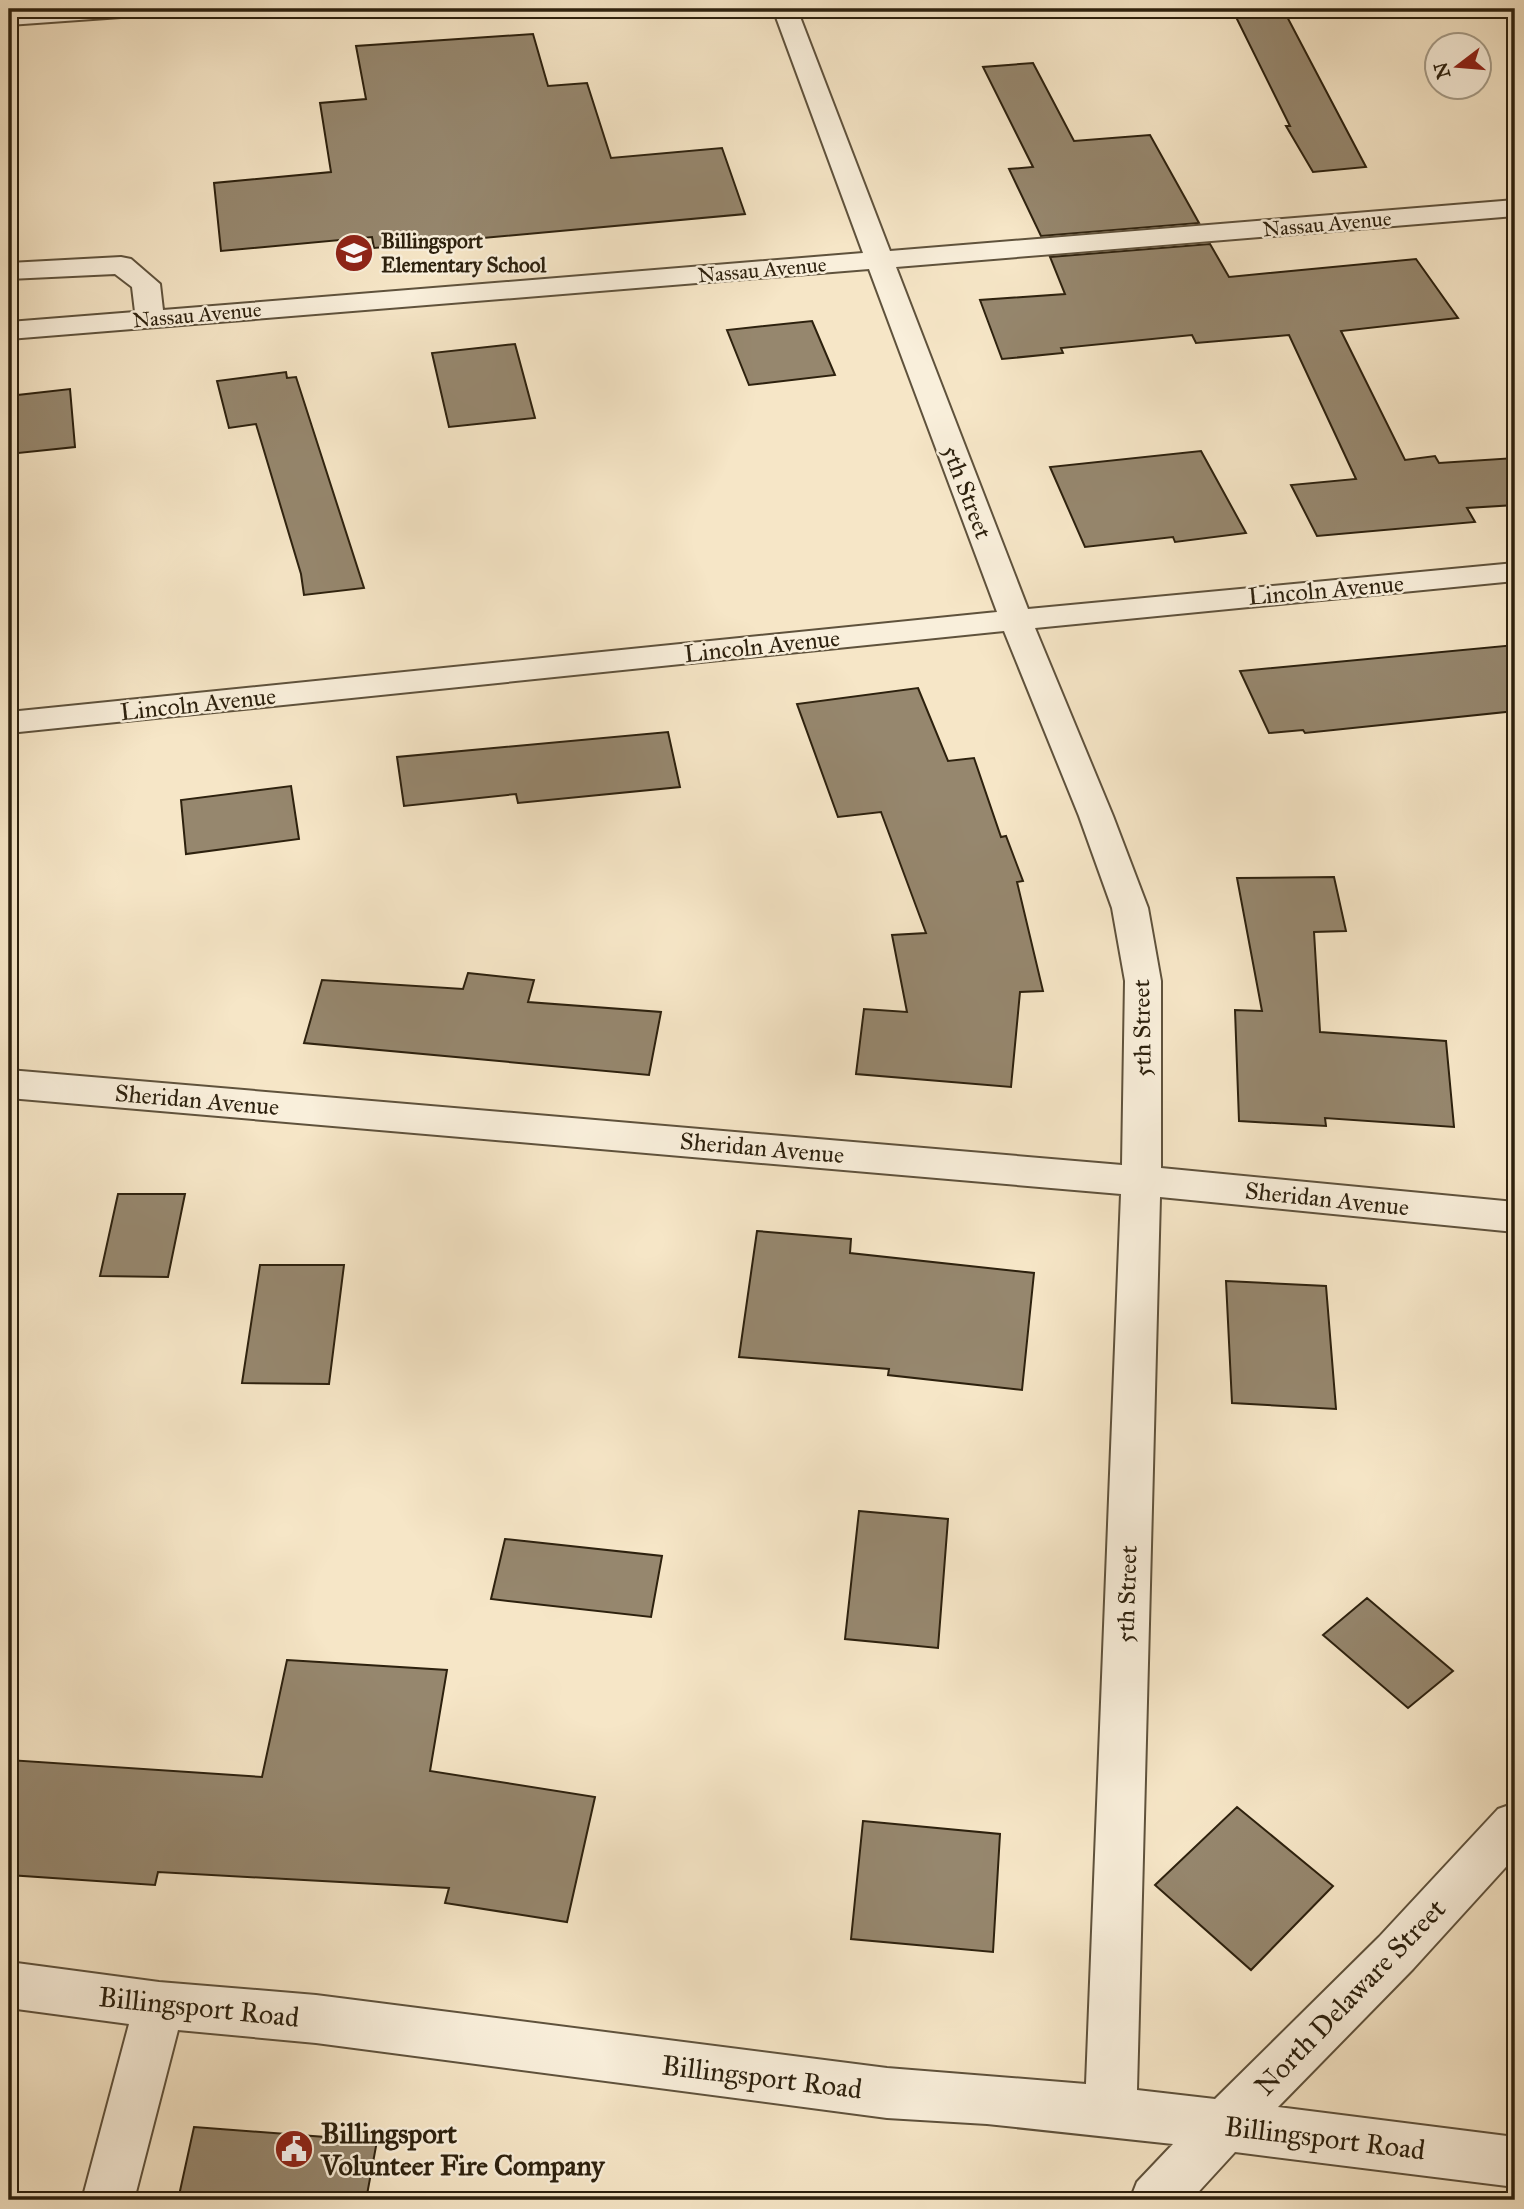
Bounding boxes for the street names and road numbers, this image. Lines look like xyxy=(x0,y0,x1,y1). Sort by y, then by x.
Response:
street label: Nassau Avenue xyxy=(1262,205,1393,243)
street label: Nassau Avenue xyxy=(697,251,828,289)
street label: Nassau Avenue xyxy=(132,296,263,334)
street label: 5th Street xyxy=(935,441,999,543)
street label: Lincoln Avenue xyxy=(1247,568,1405,612)
street label: Lincoln Avenue xyxy=(683,623,841,669)
street label: Lincoln Avenue xyxy=(119,681,277,727)
street label: 5th Street xyxy=(1126,978,1158,1077)
street label: Sheridan Avenue xyxy=(114,1078,280,1122)
street label: Sheridan Avenue xyxy=(679,1126,845,1170)
street label: Sheridan Avenue xyxy=(1243,1175,1411,1223)
street label: 5th Street xyxy=(1110,1544,1144,1643)
street label: North Delaware Street xyxy=(1247,1891,1453,2103)
street label: Billingsport Road xyxy=(97,1979,301,2035)
street label: Billingsport Road xyxy=(660,2047,864,2107)
street label: Billingsport Road xyxy=(1223,2108,1427,2168)

